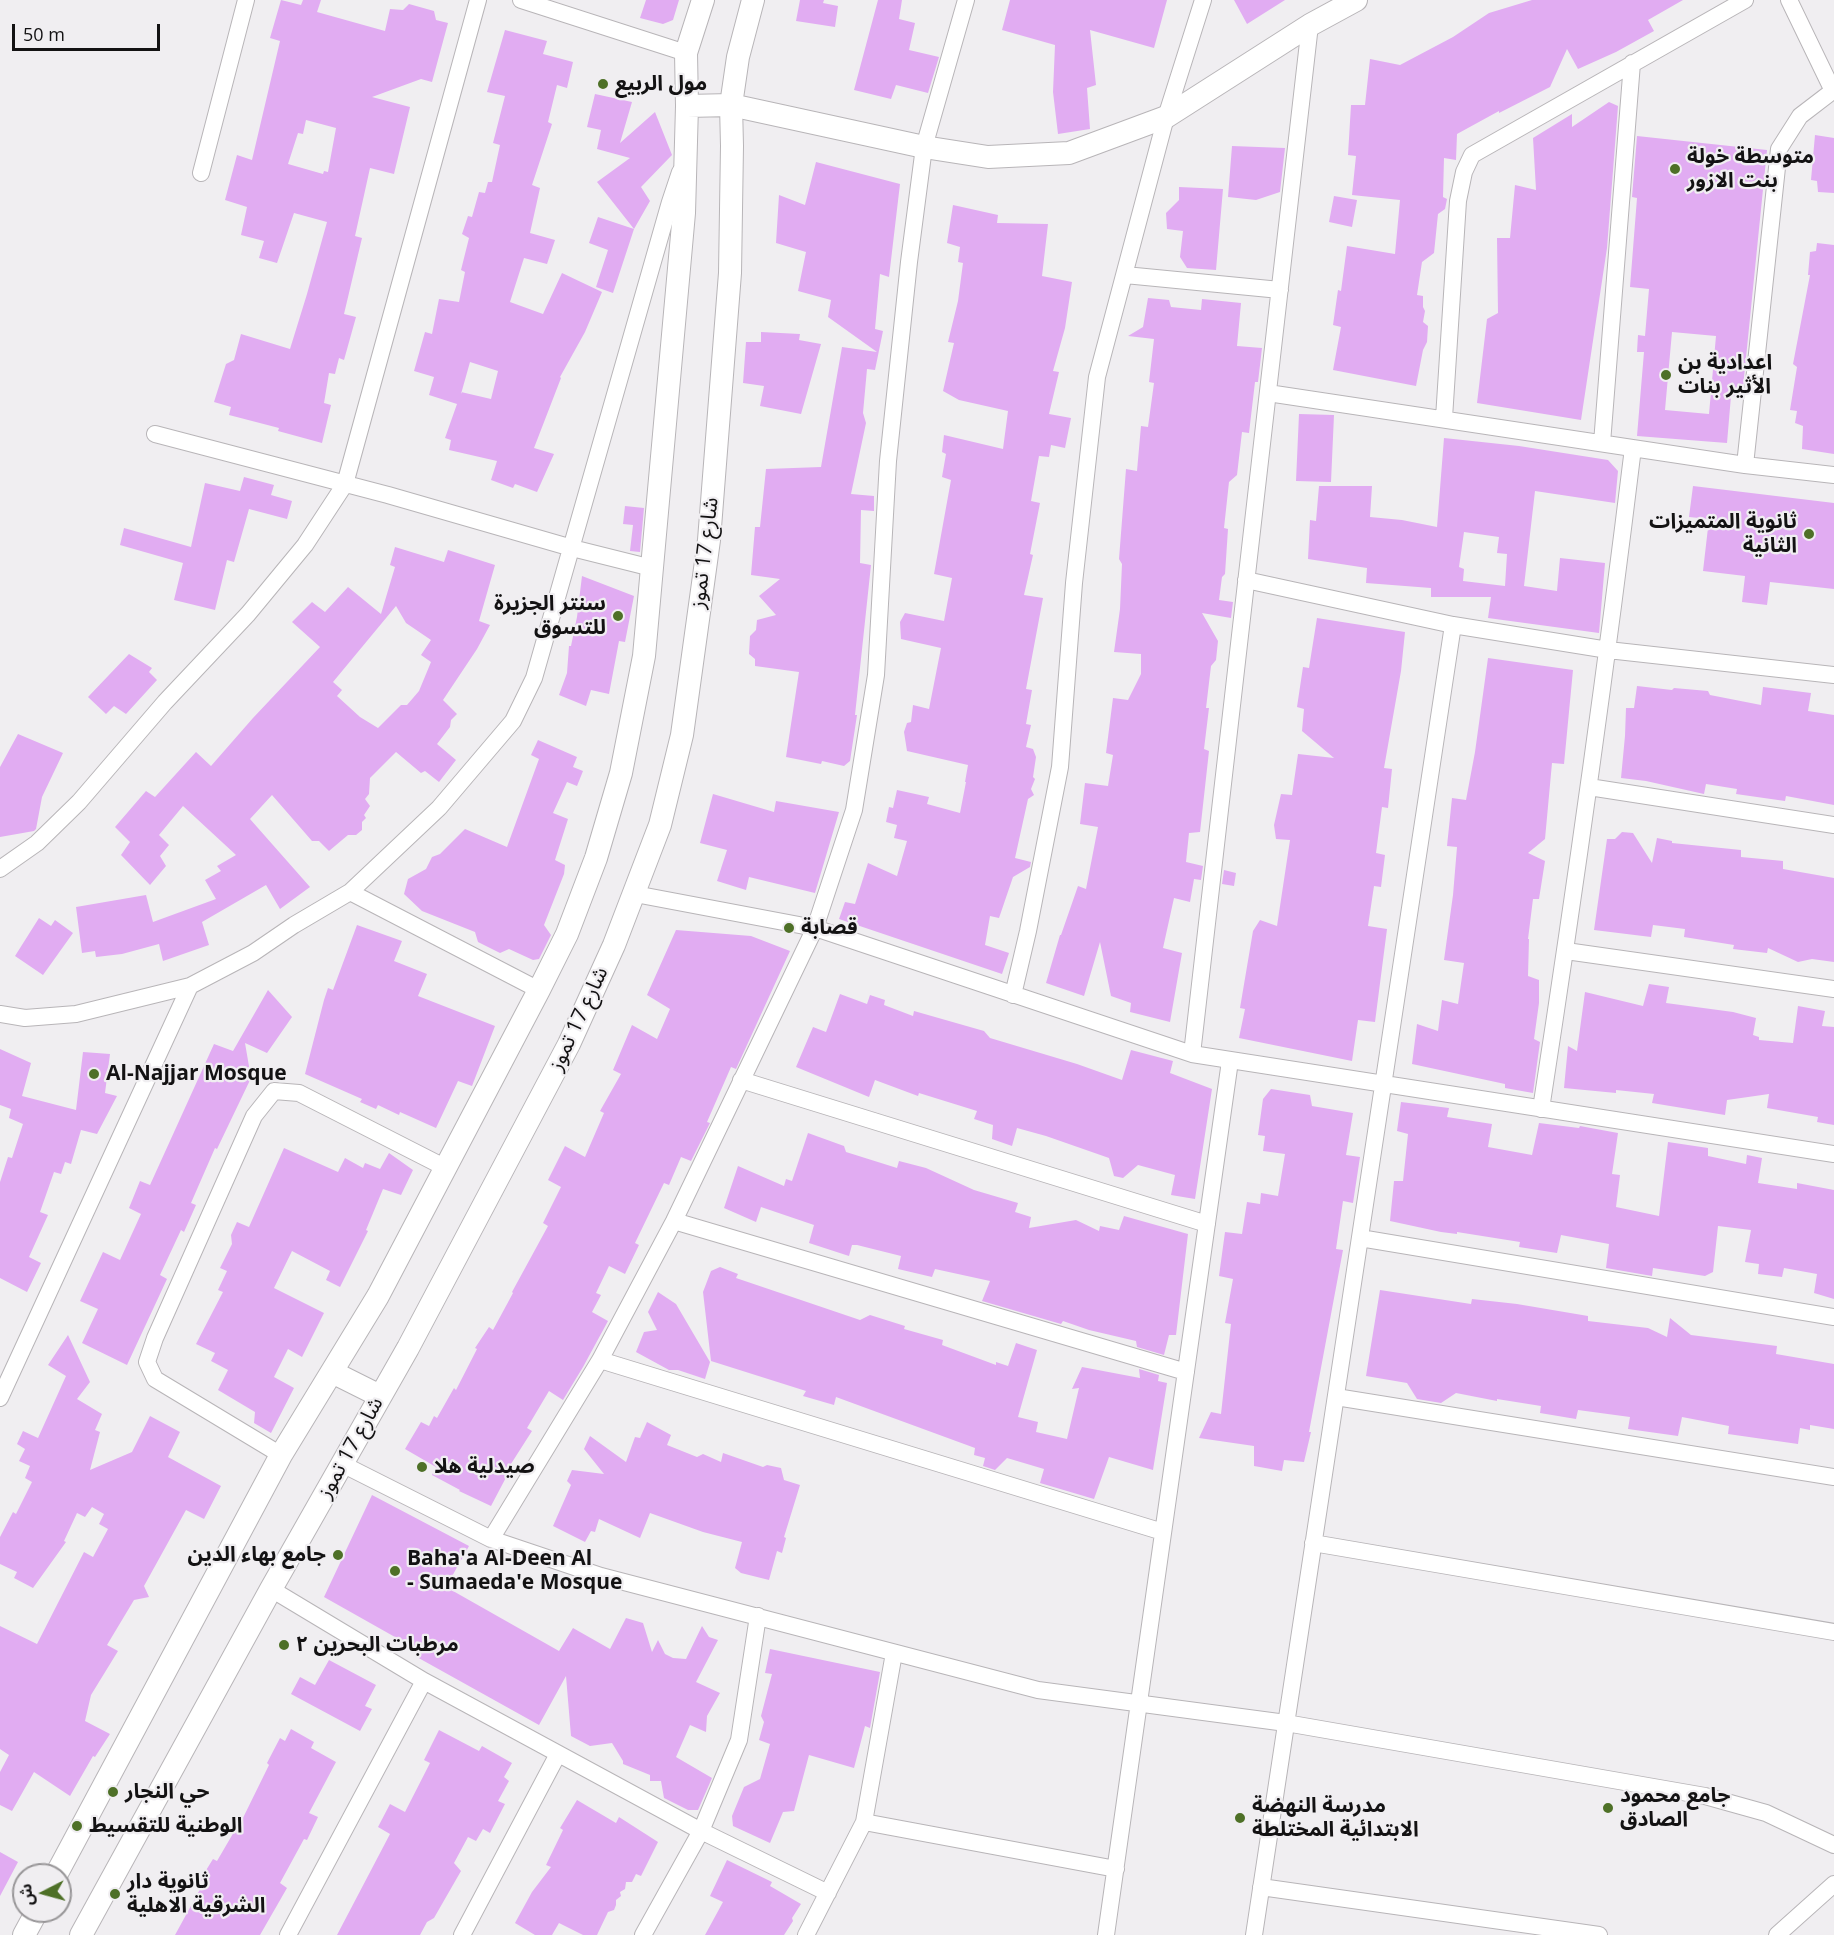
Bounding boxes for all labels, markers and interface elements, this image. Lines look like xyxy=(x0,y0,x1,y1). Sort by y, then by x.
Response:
scale bar xyxy=(15,12,164,50)
text: 50 m xyxy=(23,22,65,46)
place label: مول الربيع xyxy=(615,71,707,97)
marker: مول الربيع xyxy=(596,77,610,91)
place label: متوسطة خولة بنت الازور xyxy=(1687,144,1814,194)
marker: متوسطة خولة بنت الازور xyxy=(1668,162,1682,176)
place label: اعدادية بن الأثير بنات xyxy=(1678,350,1772,400)
marker: اعدادية بن الأثير بنات xyxy=(1659,368,1673,382)
street label: شارع 17 تموز xyxy=(686,496,724,610)
place label: ثانوية المتميزات الثانية xyxy=(1649,509,1797,559)
marker: ثانوية المتميزات الثانية xyxy=(1802,527,1816,541)
place label: سنتر الجزيرة للتسوق xyxy=(494,591,606,641)
marker: سنتر الجزيرة للتسوق xyxy=(611,609,625,623)
place label: قصابة xyxy=(801,915,858,941)
marker: قصابة xyxy=(782,921,796,935)
street label: شارع 17 تموز xyxy=(544,963,614,1075)
place label: Al-Najjar Mosque xyxy=(106,1061,287,1087)
marker: Al-Najjar Mosque xyxy=(87,1067,101,1081)
street label: شارع 17 تموز xyxy=(313,1393,389,1503)
place label: صيدلية هلا xyxy=(434,1454,535,1480)
marker: صيدلية هلا xyxy=(415,1460,429,1474)
place label: جامع بهاء الدين xyxy=(187,1542,326,1568)
place label: Baha'a Al-Deen Al - Sumaeda'e Mosque xyxy=(407,1546,622,1596)
marker: جامع بهاء الدين xyxy=(331,1548,345,1562)
marker: Baha'a Al-Deen Al - Sumaeda'e Mosque xyxy=(388,1564,402,1578)
place label: مرطبات البحرين ٢ xyxy=(296,1632,459,1658)
marker: مرطبات البحرين ٢ xyxy=(277,1638,291,1652)
place label: حي النجار xyxy=(125,1779,209,1805)
place label: جامع محمود الصادق xyxy=(1620,1783,1730,1833)
marker: حي النجار xyxy=(106,1785,120,1799)
place label: مدرسة النهضة الابتدائية المختلطة xyxy=(1252,1793,1419,1843)
marker: جامع محمود الصادق xyxy=(1601,1801,1615,1815)
marker: مدرسة النهضة الابتدائية المختلطة xyxy=(1233,1811,1247,1825)
place label: الوطنية للتقسيط xyxy=(89,1813,242,1839)
marker: الوطنية للتقسيط xyxy=(70,1819,84,1833)
north arrow xyxy=(12,1863,72,1923)
place label: ثانوية دار الشرقية الاهلية xyxy=(127,1869,265,1919)
text: ش xyxy=(14,1883,38,1907)
marker: ثانوية دار الشرقية الاهلية xyxy=(108,1887,122,1901)

